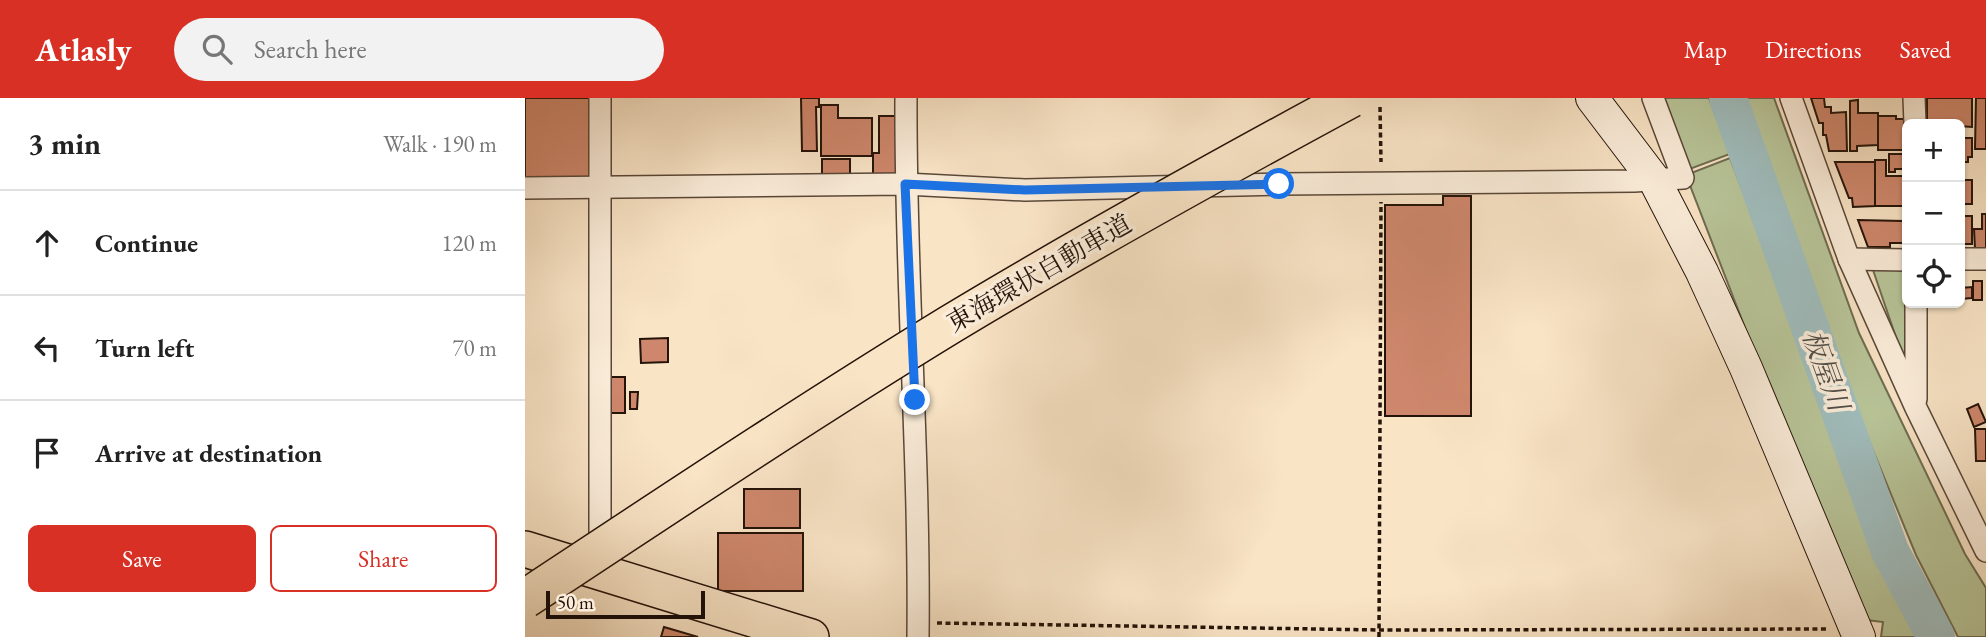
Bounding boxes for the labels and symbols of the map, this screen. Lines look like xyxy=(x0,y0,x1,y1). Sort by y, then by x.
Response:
route start xyxy=(1263,168,1294,199)
street label: 東海環状自動車道 xyxy=(940,206,1138,340)
water label: 板屋川 xyxy=(1795,324,1858,418)
route end xyxy=(899,384,930,415)
scale bar xyxy=(546,588,705,620)

